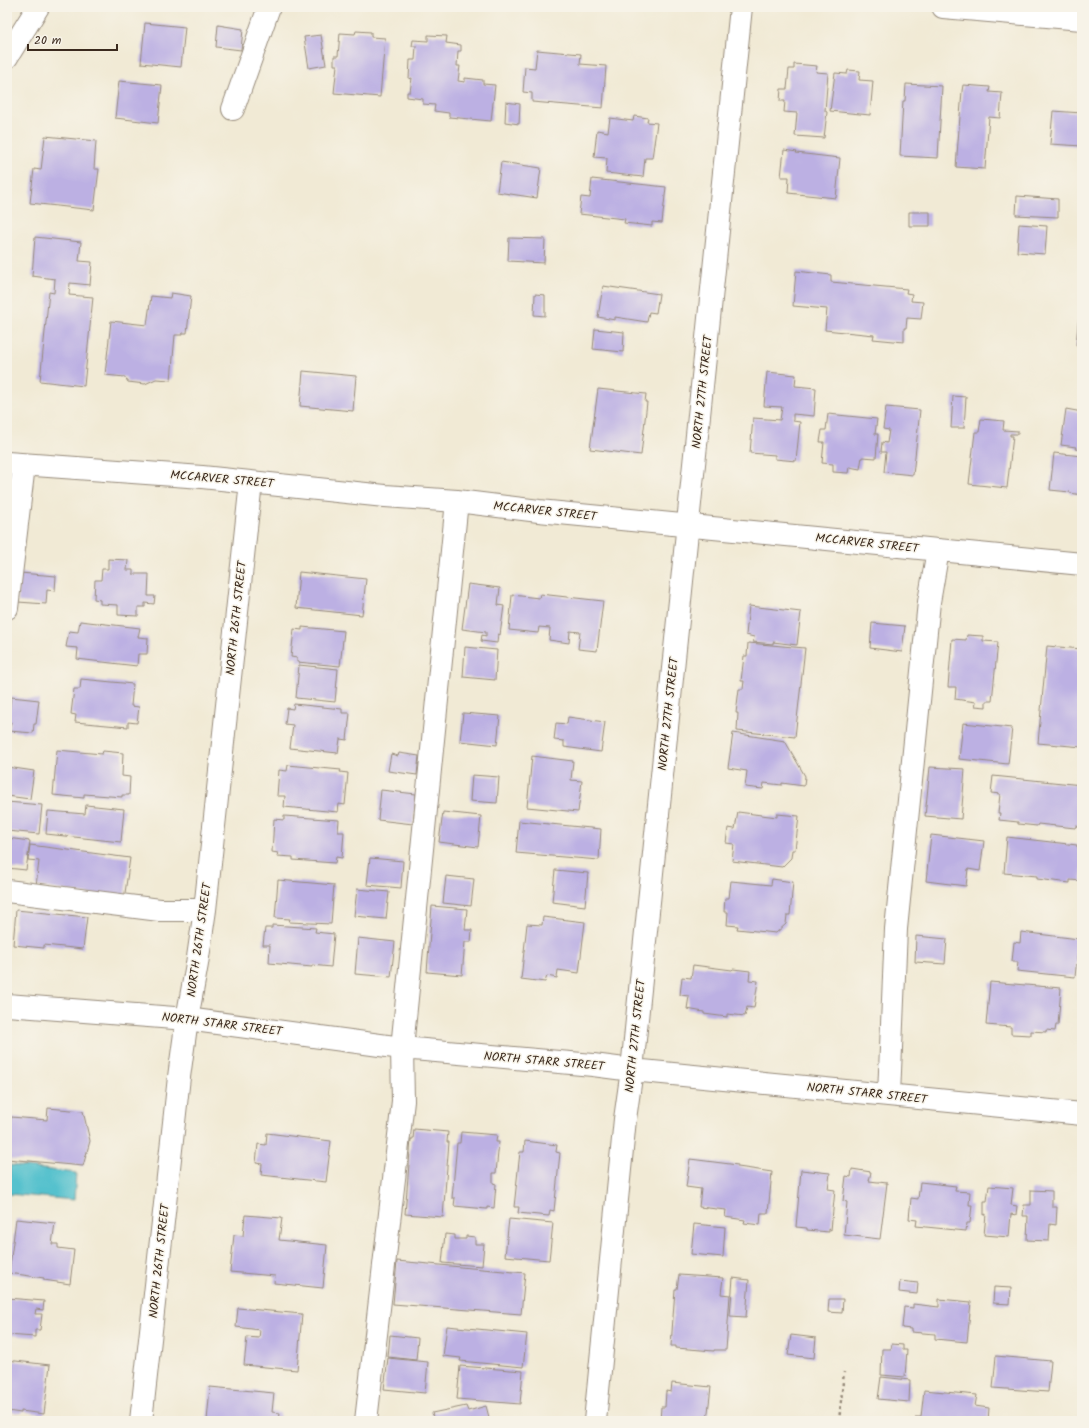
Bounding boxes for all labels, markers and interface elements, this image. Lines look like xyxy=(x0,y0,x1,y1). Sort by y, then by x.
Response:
scale bar xyxy=(28,26,117,52)
text: 20 m xyxy=(34,31,62,50)
street label: NORTH 27TH STREET xyxy=(687,333,718,450)
street label: MCCARVER STREET xyxy=(170,466,276,494)
street label: MCCARVER STREET xyxy=(492,497,599,527)
street label: MCCARVER STREET xyxy=(814,529,921,559)
street label: NORTH 26TH STREET xyxy=(221,558,252,676)
street label: NORTH 27TH STREET xyxy=(653,655,684,772)
street label: NORTH 26TH STREET xyxy=(182,880,217,998)
street label: NORTH 27TH STREET xyxy=(620,977,651,1094)
street label: NORTH STARR STREET xyxy=(161,1008,285,1041)
street label: NORTH STARR STREET xyxy=(483,1047,607,1076)
street label: NORTH STARR STREET xyxy=(806,1078,930,1109)
street label: NORTH 26TH STREET xyxy=(144,1201,175,1319)

